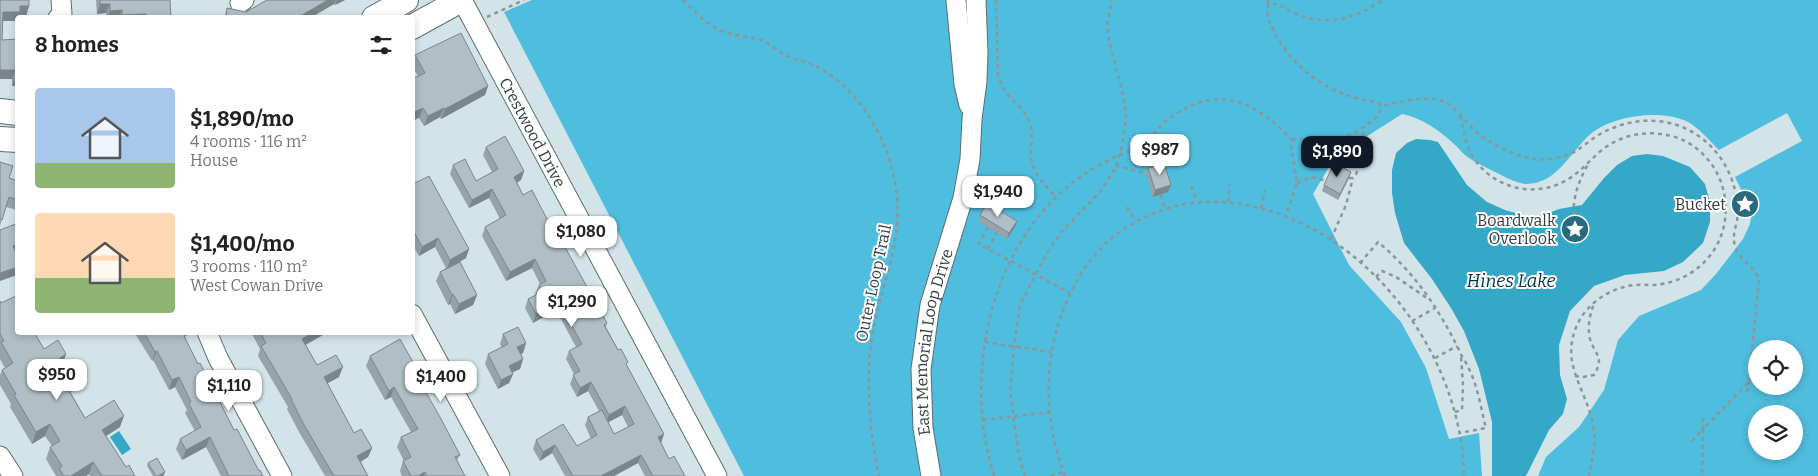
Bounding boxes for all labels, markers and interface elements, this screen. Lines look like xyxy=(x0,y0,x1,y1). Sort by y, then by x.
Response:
icon: filters xyxy=(367,31,395,59)
text: 8 homes xyxy=(35,32,119,58)
street label: Crestwood Drive xyxy=(495,74,570,191)
text: $1,890/mo xyxy=(190,106,294,132)
icon: home xyxy=(75,108,135,168)
text: 4 rooms · 116 m² xyxy=(190,132,307,151)
pin: $987 xyxy=(1130,134,1190,176)
pin: $1,890 xyxy=(1296,136,1378,178)
text: $987 xyxy=(1141,140,1179,159)
text: $1,890 xyxy=(1312,142,1362,161)
text: House xyxy=(190,151,238,170)
pin: $1,940 xyxy=(957,176,1039,218)
text: $1,940 xyxy=(973,182,1023,201)
place icon: Bucket xyxy=(1730,189,1760,219)
place label: Bucket xyxy=(1675,195,1726,214)
place label: Boardwalk Overlook xyxy=(1477,211,1556,248)
place icon: Boardwalk Overlook xyxy=(1560,214,1590,244)
pin: $1,080 xyxy=(540,216,622,258)
text: $1,080 xyxy=(556,222,606,241)
street label: Outer Loop Trail xyxy=(852,222,895,344)
text: $1,400/mo xyxy=(190,231,295,257)
icon: home xyxy=(75,233,135,293)
street label: East Memorial Loop Drive xyxy=(912,246,957,437)
text: 3 rooms · 110 m² xyxy=(190,257,308,276)
water label: Hines Lake xyxy=(1466,270,1556,292)
text: West Cowan Drive xyxy=(190,276,323,295)
pin: $1,290 xyxy=(531,286,613,328)
text: $1,290 xyxy=(547,292,597,311)
map controls xyxy=(1748,340,1803,460)
button: locate xyxy=(1748,340,1803,395)
pin: $950 xyxy=(27,358,87,401)
pin: $1,400 xyxy=(400,360,482,403)
text: $950 xyxy=(38,365,76,384)
text: $1,400 xyxy=(416,367,466,386)
pin: $1,110 xyxy=(188,370,270,412)
text: $1,110 xyxy=(207,376,251,395)
button: layers xyxy=(1748,405,1803,460)

